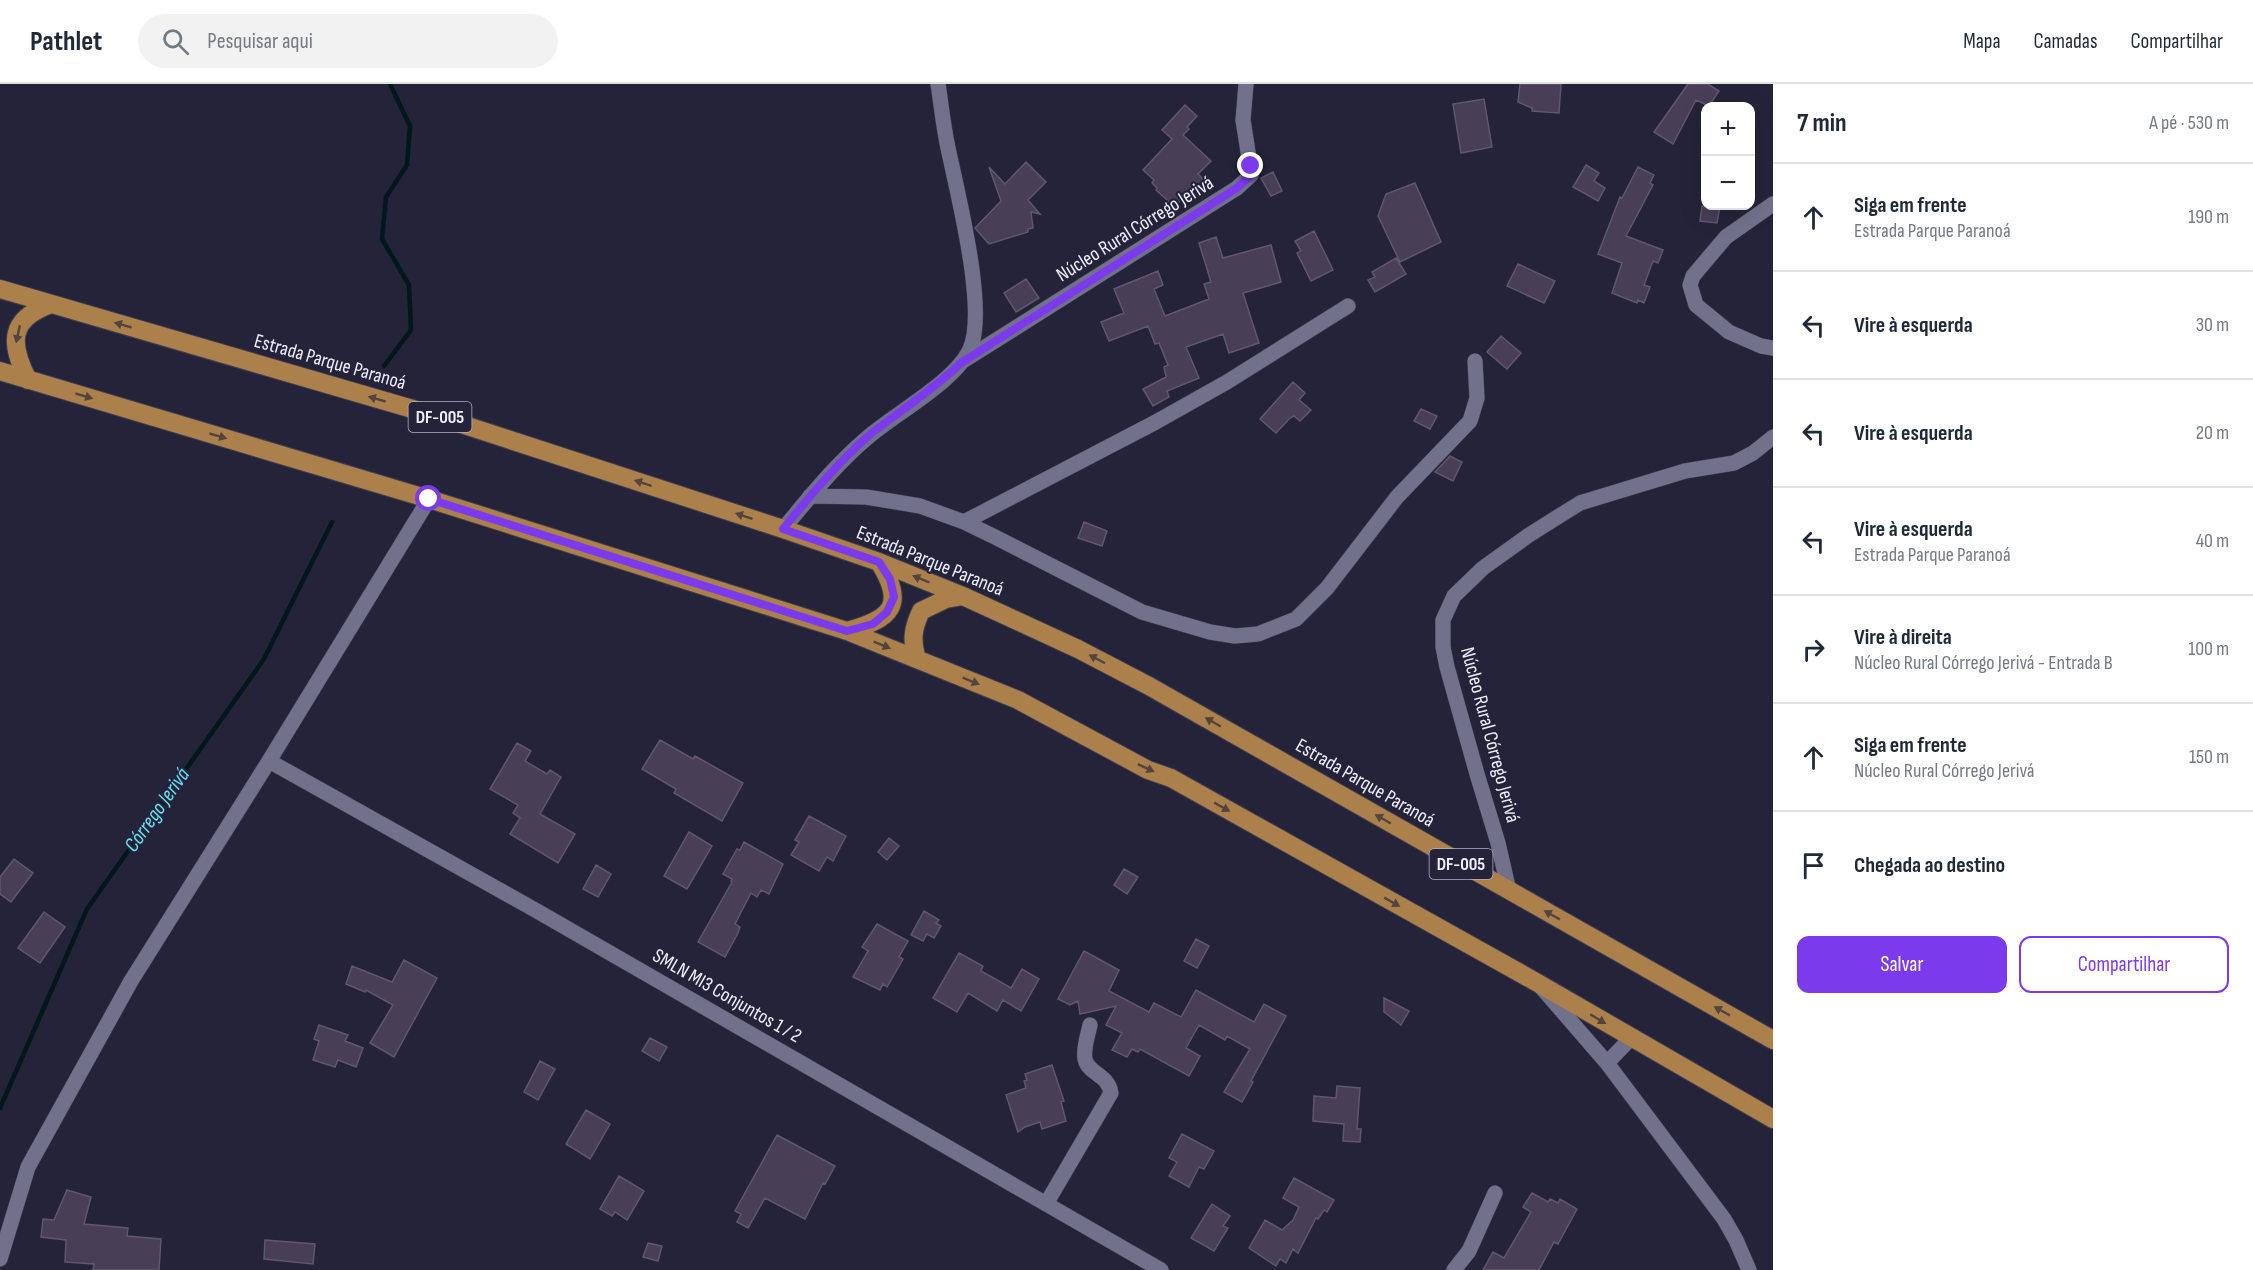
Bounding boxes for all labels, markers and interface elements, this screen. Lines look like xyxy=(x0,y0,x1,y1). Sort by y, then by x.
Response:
search box xyxy=(138,14,558,68)
text: Pathlet xyxy=(30,25,102,58)
icon: search xyxy=(159,25,192,58)
text: Pesquisar aqui xyxy=(207,28,313,55)
text: Mapa xyxy=(1963,29,2001,54)
text: Camadas xyxy=(2034,29,2097,54)
text: Compartilhar xyxy=(2130,29,2223,54)
map controls xyxy=(1701,102,1755,210)
button: + xyxy=(1701,102,1755,156)
text: 7 min xyxy=(1797,108,1846,139)
text: A pé · 530 m xyxy=(2149,111,2229,135)
route end xyxy=(1237,152,1263,178)
button: − xyxy=(1701,156,1755,210)
street label: Núcleo Rural Córrego Jerivá xyxy=(1052,171,1218,287)
text: Siga em frente xyxy=(1854,192,1967,219)
icon: ahead xyxy=(1797,201,1830,234)
text: 190 m xyxy=(2188,205,2229,229)
text: Estrada Parque Paranoá xyxy=(1854,219,2011,243)
icon: left xyxy=(1797,309,1830,342)
text: Vire à esquerda xyxy=(1854,312,1973,339)
text: 30 m xyxy=(2196,313,2229,337)
one-way arrow xyxy=(114,320,132,329)
one-way arrow xyxy=(13,325,23,343)
street label: Estrada Parque Paranoá xyxy=(251,329,409,395)
one-way arrow xyxy=(75,392,93,401)
one-way arrow xyxy=(368,394,386,403)
road number: DF-005 xyxy=(408,402,472,432)
icon: left xyxy=(1797,417,1830,450)
text: Vire à esquerda xyxy=(1854,420,1973,447)
text: 20 m xyxy=(2196,421,2229,445)
one-way arrow xyxy=(209,432,227,441)
one-way arrow xyxy=(634,478,652,487)
route start xyxy=(415,485,441,511)
one-way arrow xyxy=(735,511,753,520)
text: Vire à esquerda xyxy=(1854,516,1973,543)
street label: Estrada Parque Paranoá xyxy=(853,521,1007,601)
icon: left xyxy=(1797,525,1830,558)
text: 40 m xyxy=(2196,529,2229,553)
text: Estrada Parque Paranoá xyxy=(1854,543,2011,567)
one-way arrow xyxy=(912,574,930,583)
text: Vire à direita xyxy=(1854,624,1952,651)
icon: right xyxy=(1797,633,1830,666)
text: 100 m xyxy=(2188,637,2229,661)
one-way arrow xyxy=(873,641,891,650)
street label: Núcleo Rural Córrego Jerivá xyxy=(1455,645,1525,825)
text: Núcleo Rural Córrego Jerivá - Entrada B xyxy=(1854,651,2113,675)
one-way arrow xyxy=(1088,654,1105,664)
one-way arrow xyxy=(962,677,980,686)
one-way arrow xyxy=(1205,717,1221,728)
text: Siga em frente xyxy=(1854,732,1967,759)
street label: Estrada Parque Paranoá xyxy=(1291,733,1439,833)
icon: ahead xyxy=(1797,741,1830,774)
text: 150 m xyxy=(2189,745,2229,769)
text: Núcleo Rural Córrego Jerivá xyxy=(1854,759,2035,783)
water label: Córrego Jerivá xyxy=(119,763,195,857)
one-way arrow xyxy=(1137,763,1154,772)
one-way arrow xyxy=(1213,802,1230,812)
one-way arrow xyxy=(1374,814,1391,824)
road number: DF-005 xyxy=(1430,849,1492,879)
icon: arrive xyxy=(1797,849,1830,882)
text: Chegada ao destino xyxy=(1854,852,2005,879)
one-way arrow xyxy=(1384,897,1401,907)
one-way arrow xyxy=(1544,910,1560,921)
button: Salvar xyxy=(1797,936,2007,993)
button: Compartilhar xyxy=(2019,936,2229,993)
street label: SMLN MI3 Conjuntos 1 / 2 xyxy=(648,944,806,1048)
one-way arrow xyxy=(1713,1006,1730,1016)
one-way arrow xyxy=(1590,1013,1606,1024)

